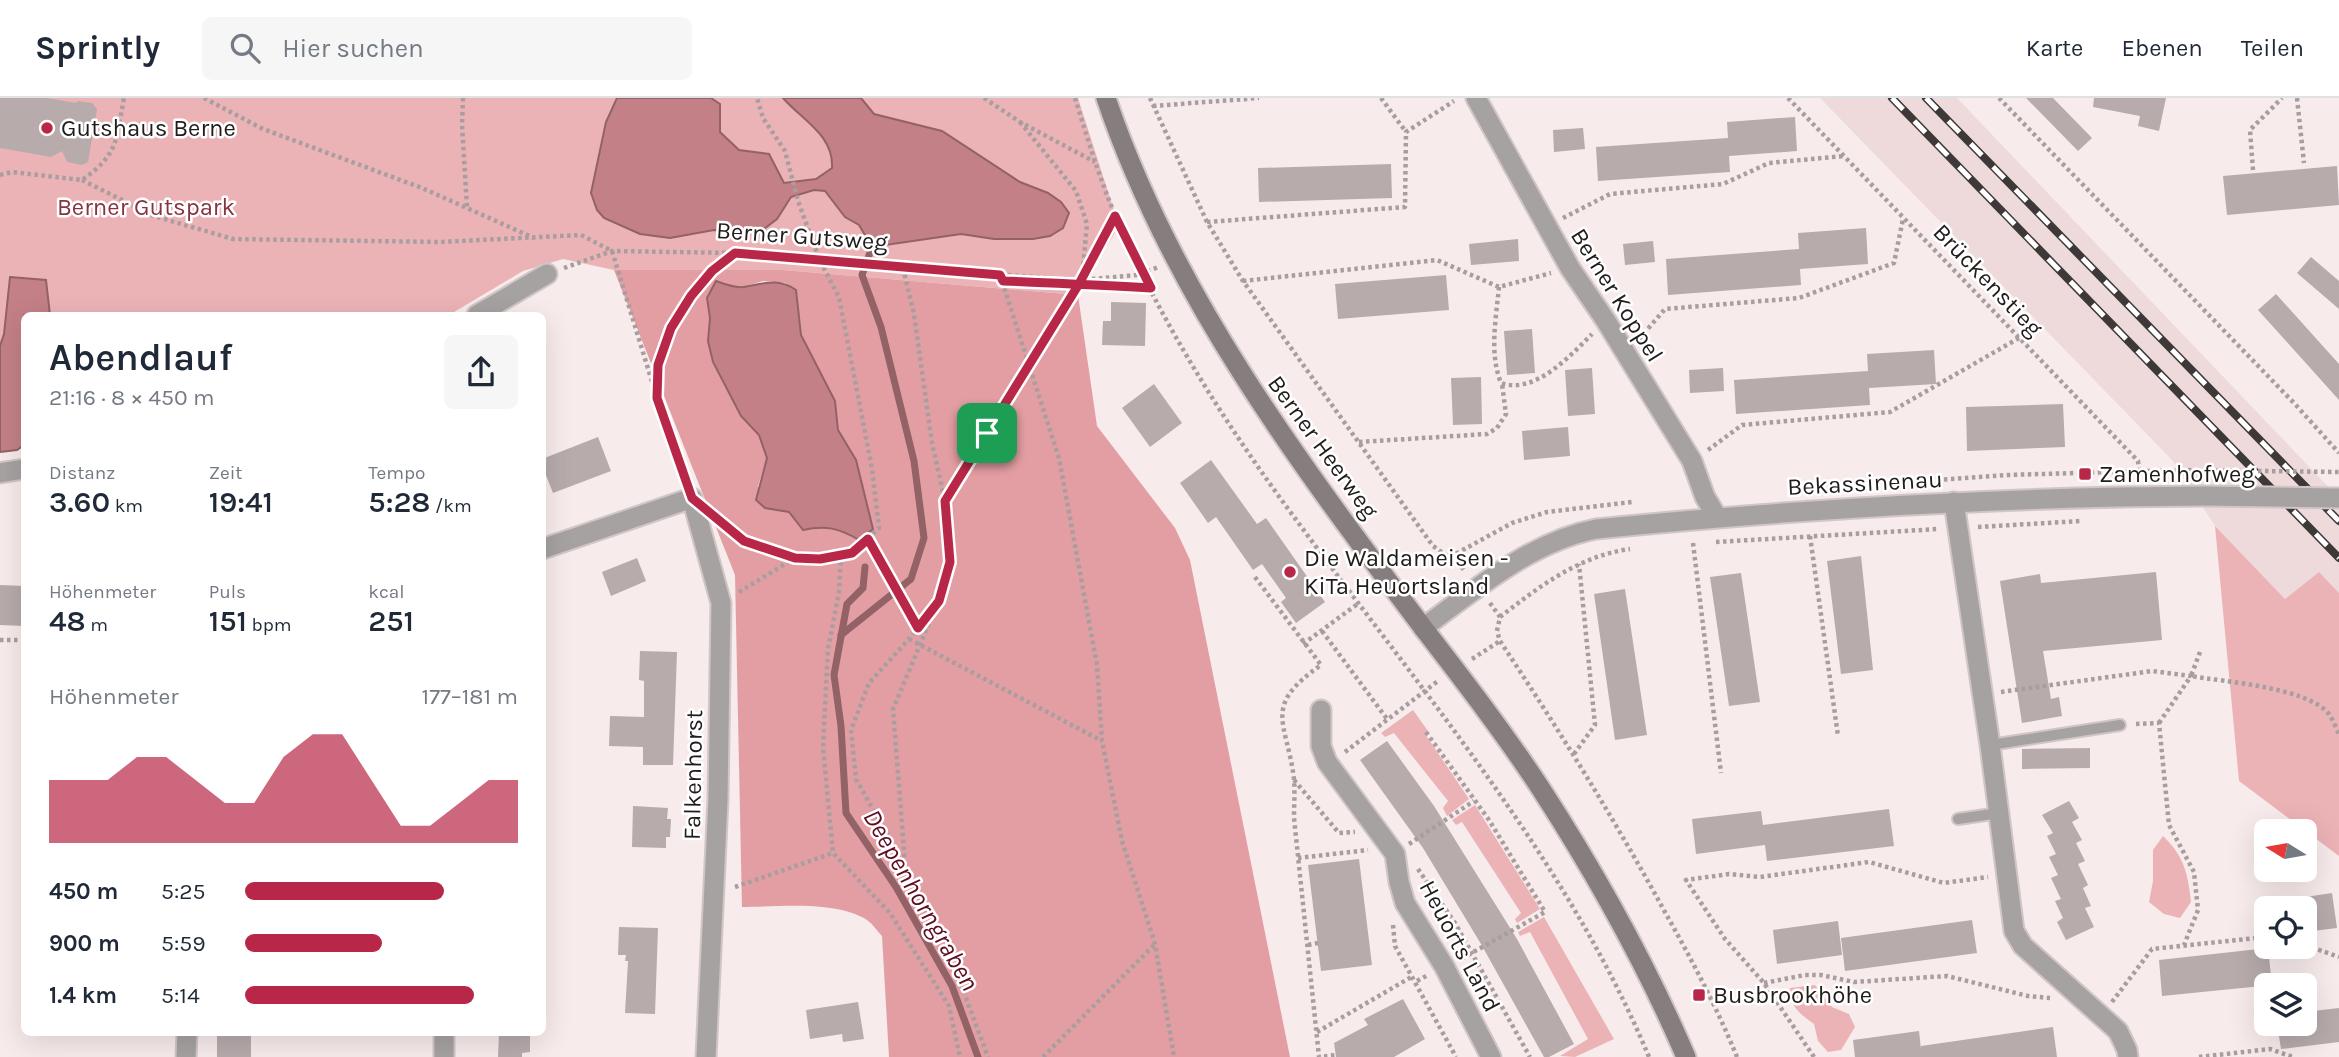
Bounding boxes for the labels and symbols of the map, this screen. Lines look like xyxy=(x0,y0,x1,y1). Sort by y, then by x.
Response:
place label: Gutshaus Berne xyxy=(61,114,236,142)
marker: Gutshaus Berne xyxy=(39,120,55,136)
park label: Berner Gutspark xyxy=(57,193,235,221)
street label: Berner Gutsweg xyxy=(715,216,889,256)
street label: Brückenstieg xyxy=(1927,218,2049,342)
street label: Berner Koppel xyxy=(1565,223,1669,367)
street label: Berner Heerweg xyxy=(1262,370,1384,524)
pin xyxy=(957,403,1017,463)
place label: Zamenhofweg xyxy=(2099,460,2255,488)
street label: Bekassinenau xyxy=(1787,465,1943,501)
marker: Zamenhofweg xyxy=(2077,466,2093,482)
place label: Die Waldameisen - KiTa Heuortsland xyxy=(1304,544,1508,600)
marker: Die Waldameisen - KiTa Heuortsland xyxy=(1282,564,1298,580)
street label: Falkenhorst xyxy=(678,710,708,840)
water label: Deepenhorngraben xyxy=(856,804,986,996)
north arrow xyxy=(2254,819,2317,882)
street label: Heuorts Land xyxy=(1414,875,1506,1017)
place label: Busbrookhöhe xyxy=(1713,981,1872,1009)
marker: Busbrookhöhe xyxy=(1691,987,1707,1003)

